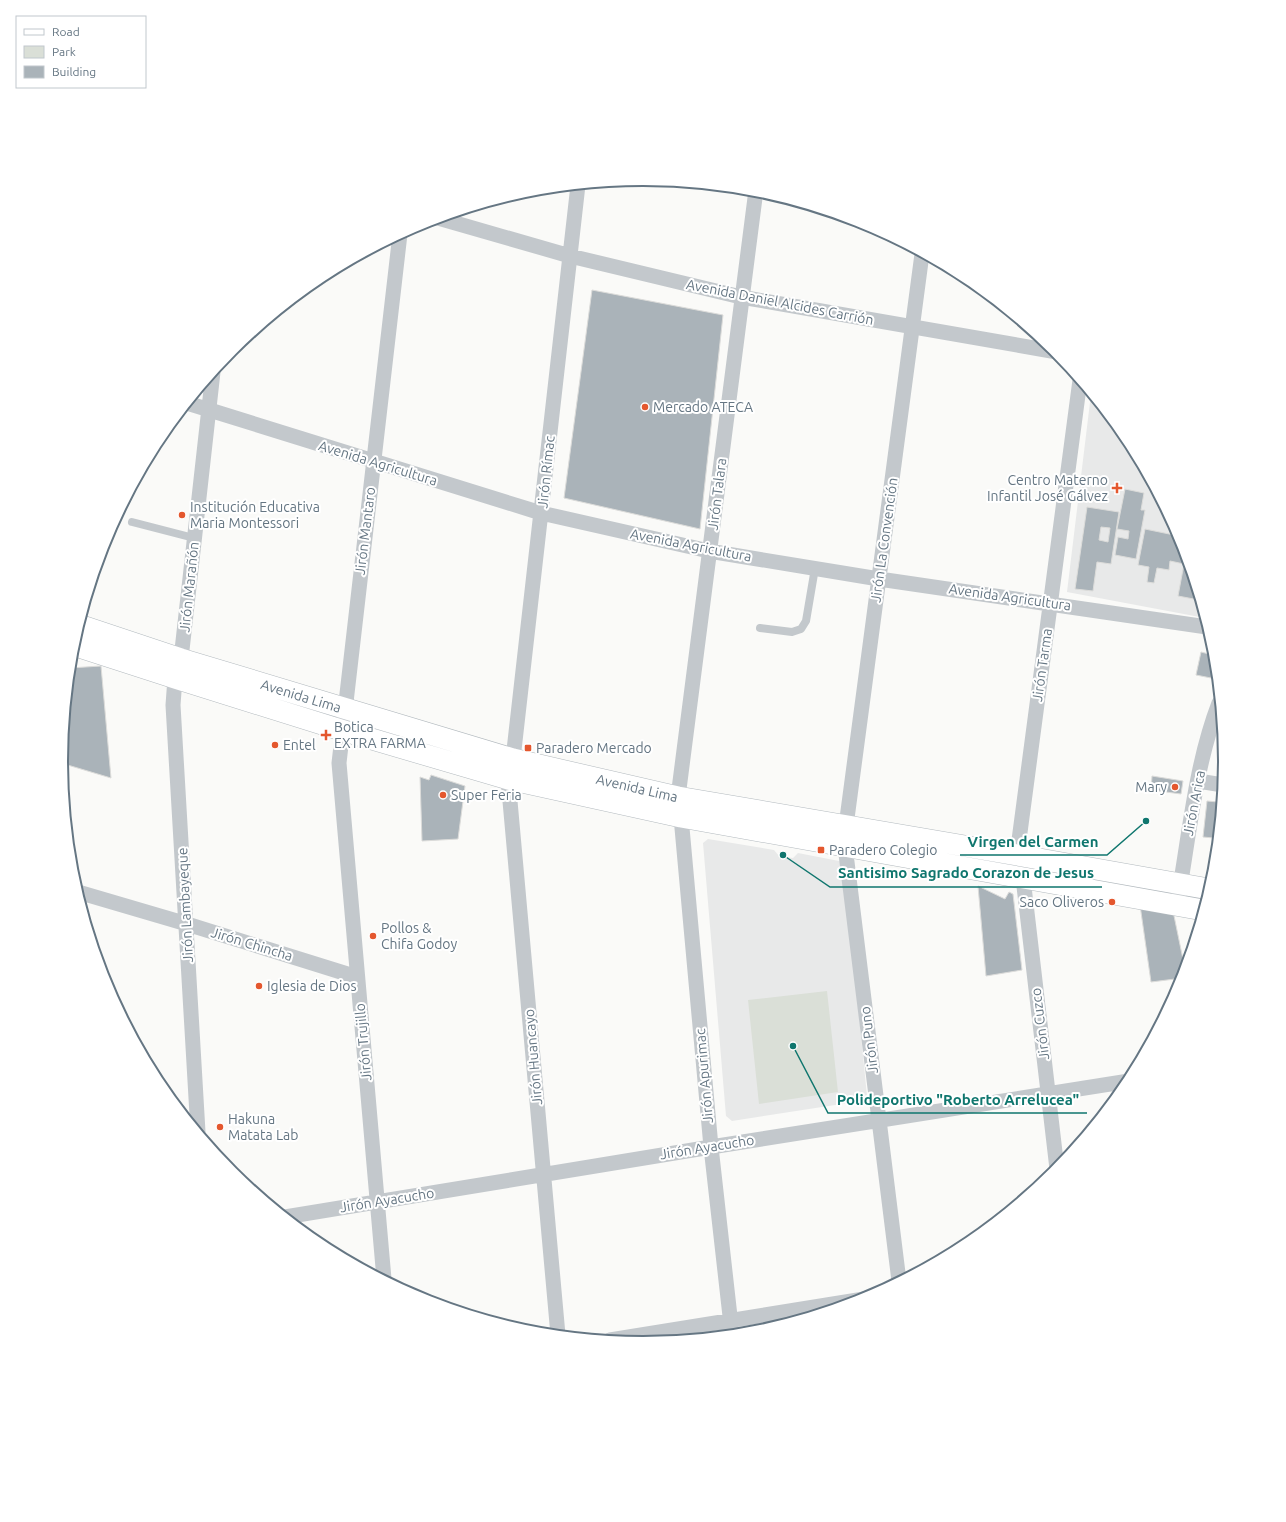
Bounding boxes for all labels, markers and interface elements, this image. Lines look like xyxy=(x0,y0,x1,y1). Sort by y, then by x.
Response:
legend xyxy=(16,16,146,88)
text: Road xyxy=(52,25,80,38)
text: Park xyxy=(52,45,76,58)
text: Building xyxy=(52,65,96,78)
street label: Avenida Daniel Alcides Carrión xyxy=(685,276,875,328)
place label: Mercado ATECA xyxy=(653,399,753,415)
marker: Mercado ATECA xyxy=(640,402,650,412)
street label: Jirón Rímac xyxy=(534,434,558,509)
street label: Avenida Agricultura xyxy=(317,437,439,489)
street label: Jirón Talara xyxy=(705,457,729,531)
place label: Centro Materno Infantil José Gálvez xyxy=(987,472,1108,504)
street label: Jirón La Convención xyxy=(867,477,901,603)
marker: Centro Materno Infantil José Gálvez xyxy=(1111,482,1123,494)
street label: Jirón Mantaro xyxy=(352,486,378,576)
place label: Institución Educativa Maria Montessori xyxy=(190,499,320,531)
marker: Institución Educativa Maria Montessori xyxy=(177,510,187,520)
street label: Avenida Agricultura xyxy=(629,525,753,565)
street label: Jirón Marañón xyxy=(176,541,202,633)
street label: Avenida Agricultura xyxy=(948,580,1072,614)
street label: Jirón Tarma xyxy=(1029,627,1055,703)
street label: Avenida Lima xyxy=(259,676,343,716)
place label: Botica EXTRA FARMA xyxy=(334,719,426,751)
marker: Botica EXTRA FARMA xyxy=(321,730,331,740)
place label: Entel xyxy=(283,737,316,753)
marker: Entel xyxy=(270,740,280,750)
place label: Paradero Mercado xyxy=(536,740,652,756)
marker: Paradero Mercado xyxy=(523,743,533,753)
street label: Jirón Arica xyxy=(1180,769,1208,837)
street label: Avenida Lima xyxy=(595,771,679,805)
place label: Mary xyxy=(1135,779,1167,795)
marker: Mary xyxy=(1170,782,1180,792)
place label: Super Feria xyxy=(451,787,522,803)
marker: Super Feria xyxy=(438,790,448,800)
callout: Virgen del Carmen xyxy=(960,828,1107,855)
text: Virgen del Carmen xyxy=(967,833,1099,850)
place label: Paradero Colegio xyxy=(829,842,937,858)
marker: Paradero Colegio xyxy=(816,845,826,855)
street label: Jirón Lambayeque xyxy=(174,847,196,963)
callout: Santisimo Sagrado Corazon de Jesus xyxy=(830,860,1102,887)
text: Santisimo Sagrado Corazon de Jesus xyxy=(838,864,1094,881)
place label: Saco Oliveros xyxy=(1020,894,1104,910)
marker: Saco Oliveros xyxy=(1107,897,1117,907)
place label: Pollos & Chifa Godoy xyxy=(381,920,458,952)
street label: Jirón Chincha xyxy=(209,924,295,964)
marker: Pollos & Chifa Godoy xyxy=(368,931,378,941)
place label: Iglesia de Dios xyxy=(267,978,357,994)
marker: Iglesia de Dios xyxy=(254,981,264,991)
street label: Jirón Cuzco xyxy=(1028,987,1052,1061)
street label: Jirón Trujillo xyxy=(352,1002,374,1082)
street label: Jirón Puno xyxy=(857,1006,881,1074)
street label: Jirón Huancayo xyxy=(521,1008,545,1106)
street label: Jirón Apurimac xyxy=(692,1028,716,1124)
callout: Polideportivo "Roberto Arrelucea" xyxy=(828,1086,1087,1113)
text: Polideportivo "Roberto Arrelucea" xyxy=(837,1091,1079,1108)
place label: Hakuna Matata Lab xyxy=(228,1111,298,1143)
marker: Hakuna Matata Lab xyxy=(215,1122,225,1132)
street label: Jirón Ayacucho xyxy=(659,1132,755,1162)
street label: Jirón Ayacucho xyxy=(339,1185,435,1215)

